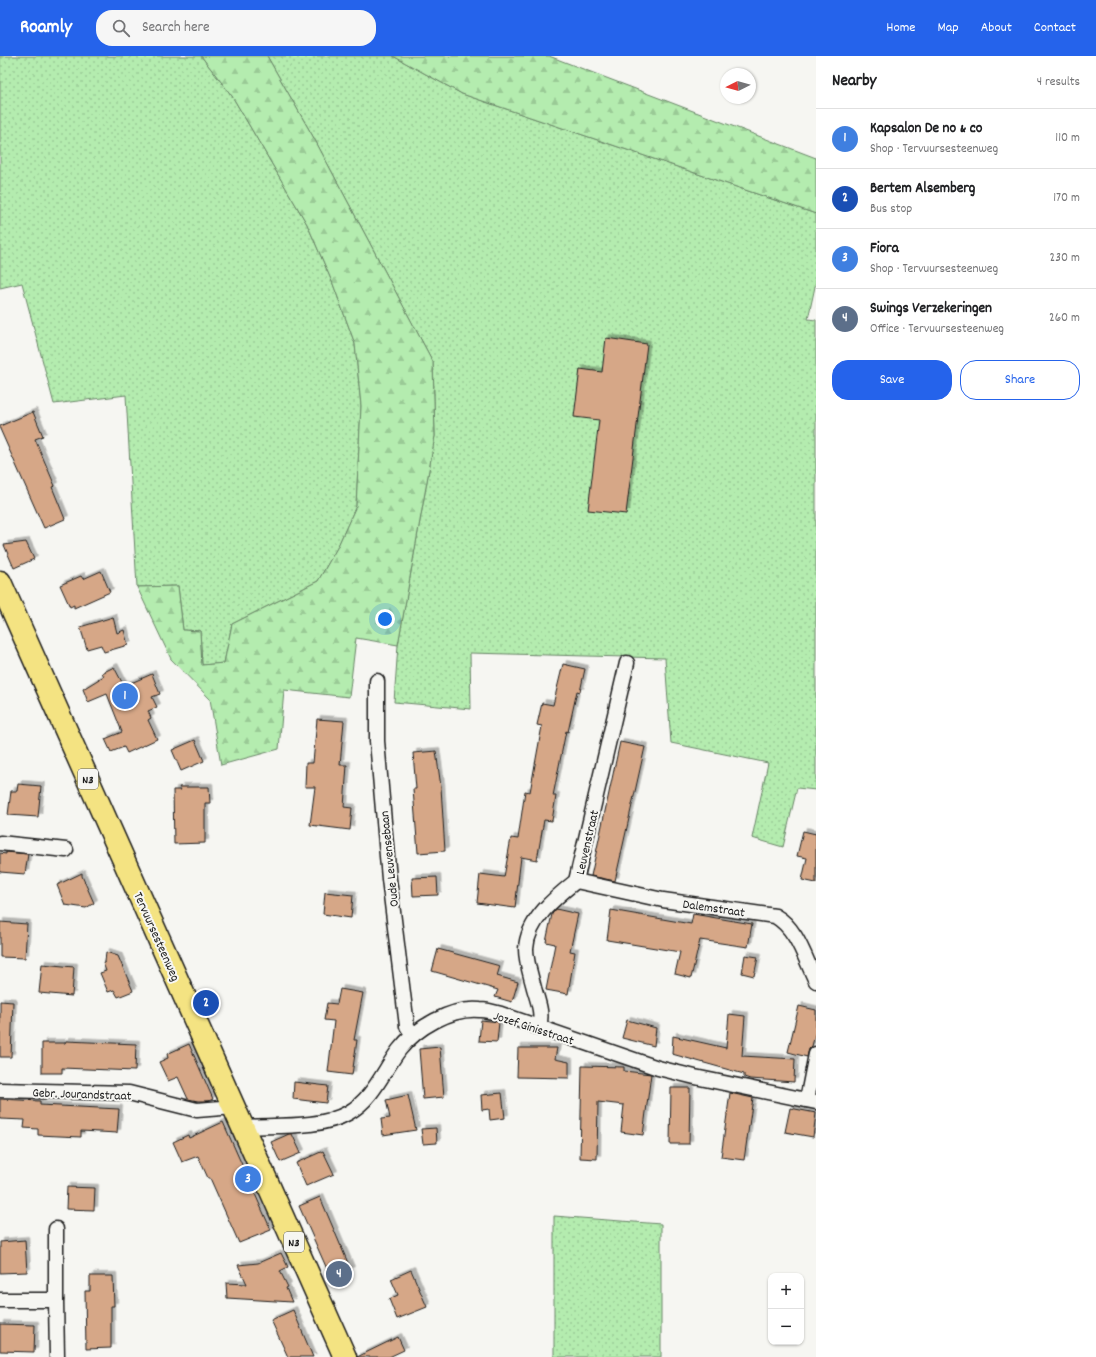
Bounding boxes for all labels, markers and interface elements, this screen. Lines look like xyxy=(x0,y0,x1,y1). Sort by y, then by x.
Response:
search box xyxy=(96,10,376,46)
text: Roamly xyxy=(20,15,72,42)
icon: search xyxy=(110,17,132,39)
text: Search here xyxy=(142,17,210,39)
text: Home xyxy=(886,18,915,38)
text: Map xyxy=(937,18,959,38)
text: About xyxy=(981,18,1012,38)
text: Contact xyxy=(1034,18,1076,38)
north arrow xyxy=(720,68,756,104)
text: Nearby xyxy=(832,70,876,94)
text: 4 results xyxy=(1037,73,1080,92)
text: Kapsalon De no & co xyxy=(870,118,982,140)
text: 1 xyxy=(844,129,846,148)
text: 110 m xyxy=(1055,129,1080,148)
text: Shop · Tervuursesteenweg xyxy=(870,140,998,159)
text: Bertem Alsemberg xyxy=(870,178,975,200)
text: 2 xyxy=(842,189,848,208)
text: 170 m xyxy=(1053,189,1080,208)
text: Bus stop xyxy=(870,200,912,219)
text: Fiora xyxy=(870,238,899,260)
text: 3 xyxy=(842,249,848,268)
text: 230 m xyxy=(1050,249,1080,268)
text: Shop · Tervuursesteenweg xyxy=(870,260,998,279)
text: Swings Verzekeringen xyxy=(870,298,992,320)
text: 4 xyxy=(842,309,848,328)
text: 260 m xyxy=(1049,309,1080,328)
text: Office · Tervuursesteenweg xyxy=(870,320,1004,339)
button: Save xyxy=(832,360,952,400)
button: Share xyxy=(960,360,1080,400)
your location xyxy=(375,609,395,629)
pin: 1 xyxy=(112,681,138,711)
road number: N3 xyxy=(78,769,98,789)
street label: Leuvenstraat xyxy=(572,808,605,877)
street label: Oude Leuvensebaan xyxy=(376,810,405,908)
street label: Tervuursesteenweg xyxy=(128,889,184,985)
street label: Dalemstraat xyxy=(681,896,746,923)
pin: 2 xyxy=(193,988,219,1018)
street label: Jozef Ginisstraat xyxy=(491,1007,576,1051)
street label: Gebr. Jourandstraat xyxy=(32,1084,132,1107)
pin: 3 xyxy=(235,1164,261,1194)
road number: N3 xyxy=(284,1232,304,1252)
pin: 4 xyxy=(326,1259,352,1289)
map controls xyxy=(768,1273,804,1345)
button: + xyxy=(768,1273,804,1309)
button: − xyxy=(768,1309,804,1345)

